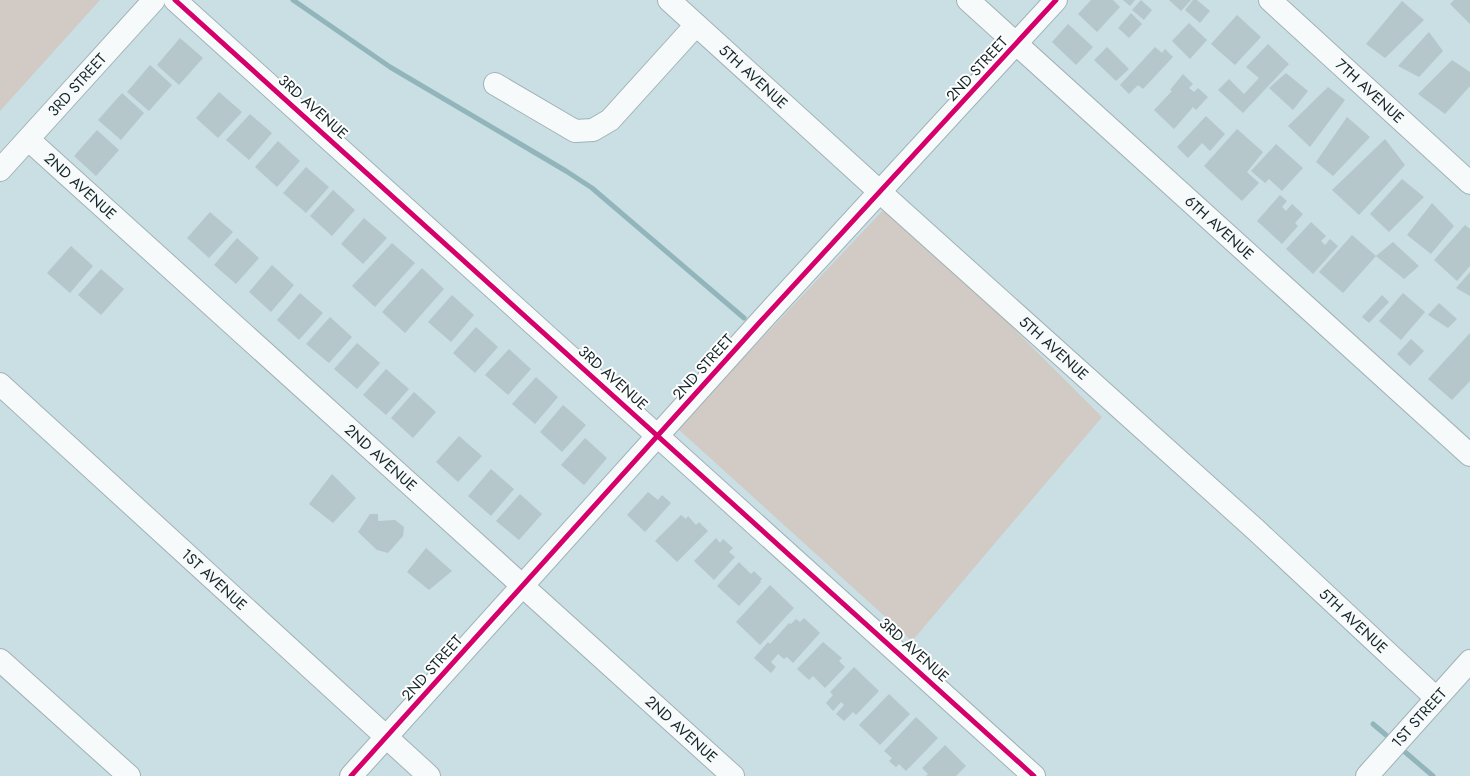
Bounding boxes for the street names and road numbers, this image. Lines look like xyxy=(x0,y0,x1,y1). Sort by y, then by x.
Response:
street label: 2ND STREET xyxy=(941,32,1013,106)
street label: 5TH AVENUE xyxy=(714,39,793,114)
street label: 3RD STREET xyxy=(43,48,112,121)
street label: 7TH AVENUE xyxy=(1330,54,1409,128)
street label: 3RD AVENUE xyxy=(273,70,353,144)
street label: 2ND AVENUE xyxy=(39,148,121,225)
street label: 6TH AVENUE xyxy=(1180,190,1259,265)
street label: 5TH AVENUE xyxy=(1014,311,1093,385)
street label: 2ND STREET xyxy=(667,329,739,405)
street label: 3RD AVENUE xyxy=(573,341,653,415)
street label: 2ND AVENUE xyxy=(340,419,422,496)
street label: 1ST AVENUE xyxy=(176,544,252,616)
street label: 5TH AVENUE xyxy=(1314,583,1392,658)
street label: 3RD AVENUE xyxy=(874,613,954,687)
street label: 2ND STREET xyxy=(396,630,468,706)
street label: 1ST STREET xyxy=(1386,683,1452,753)
street label: 2ND AVENUE xyxy=(640,691,722,768)

